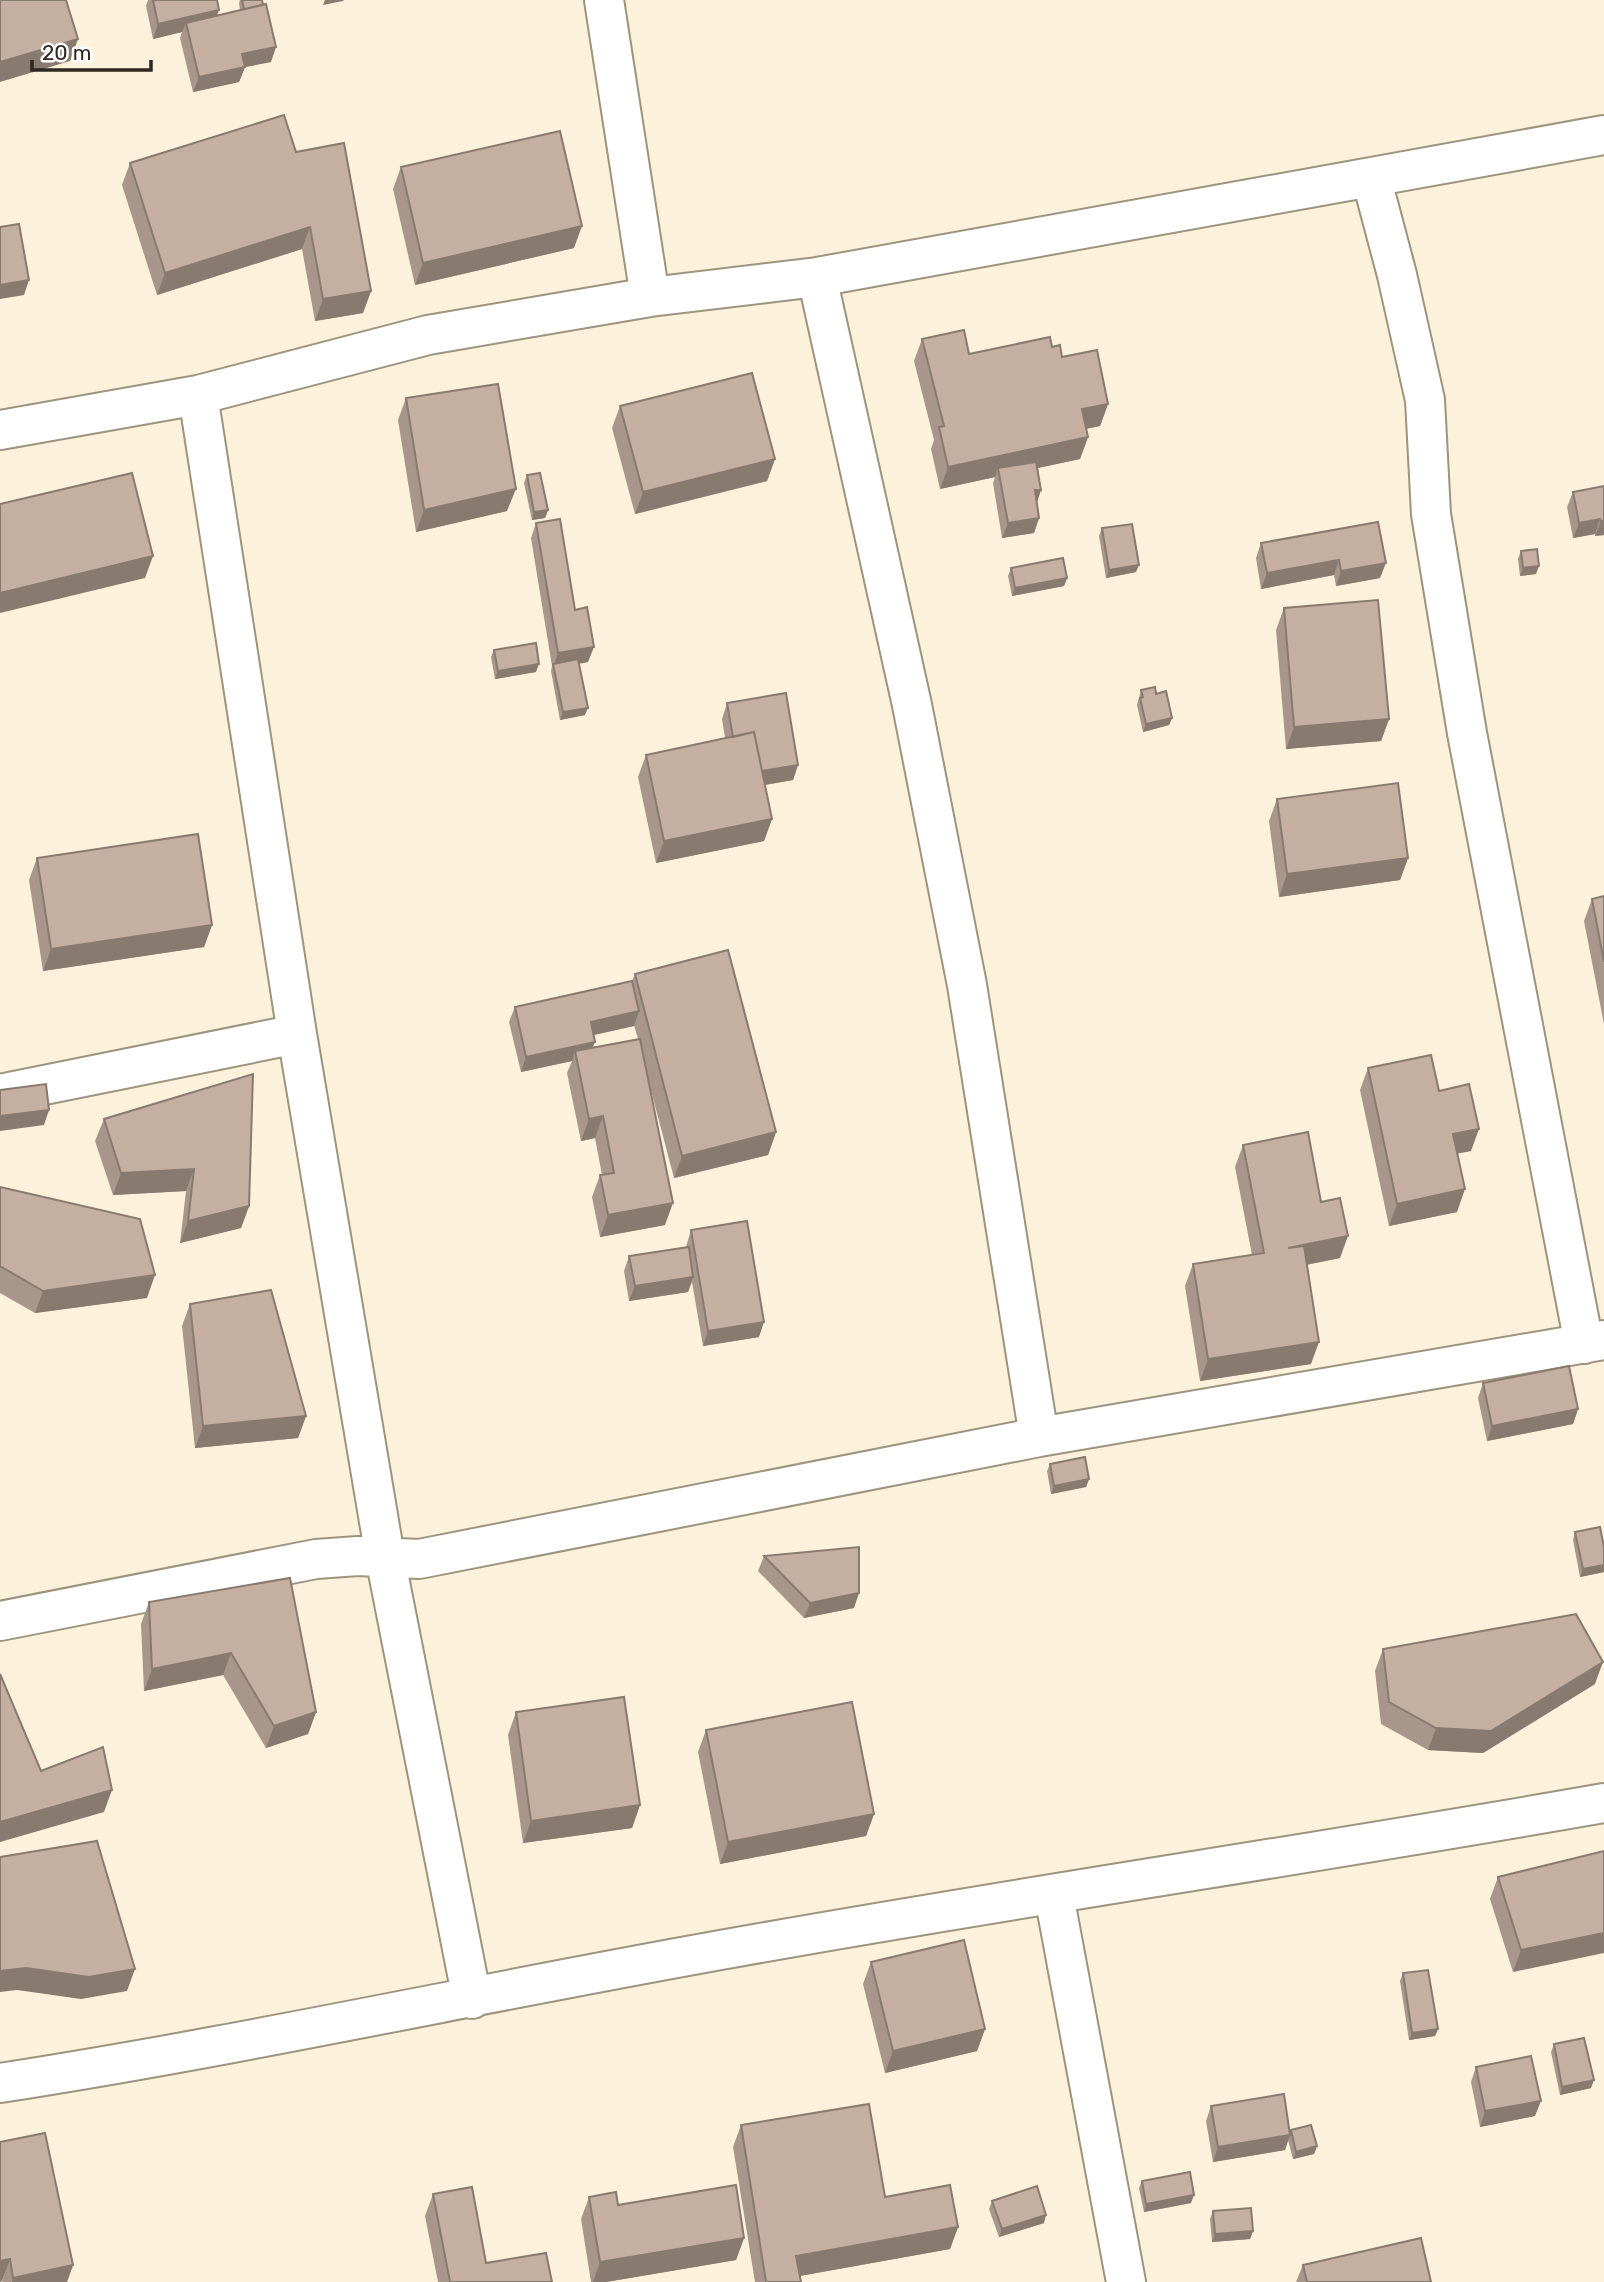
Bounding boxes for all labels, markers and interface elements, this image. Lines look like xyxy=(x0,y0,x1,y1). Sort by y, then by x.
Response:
scale bar xyxy=(32,28,150,72)
text: 20 m xyxy=(42,40,91,65)

